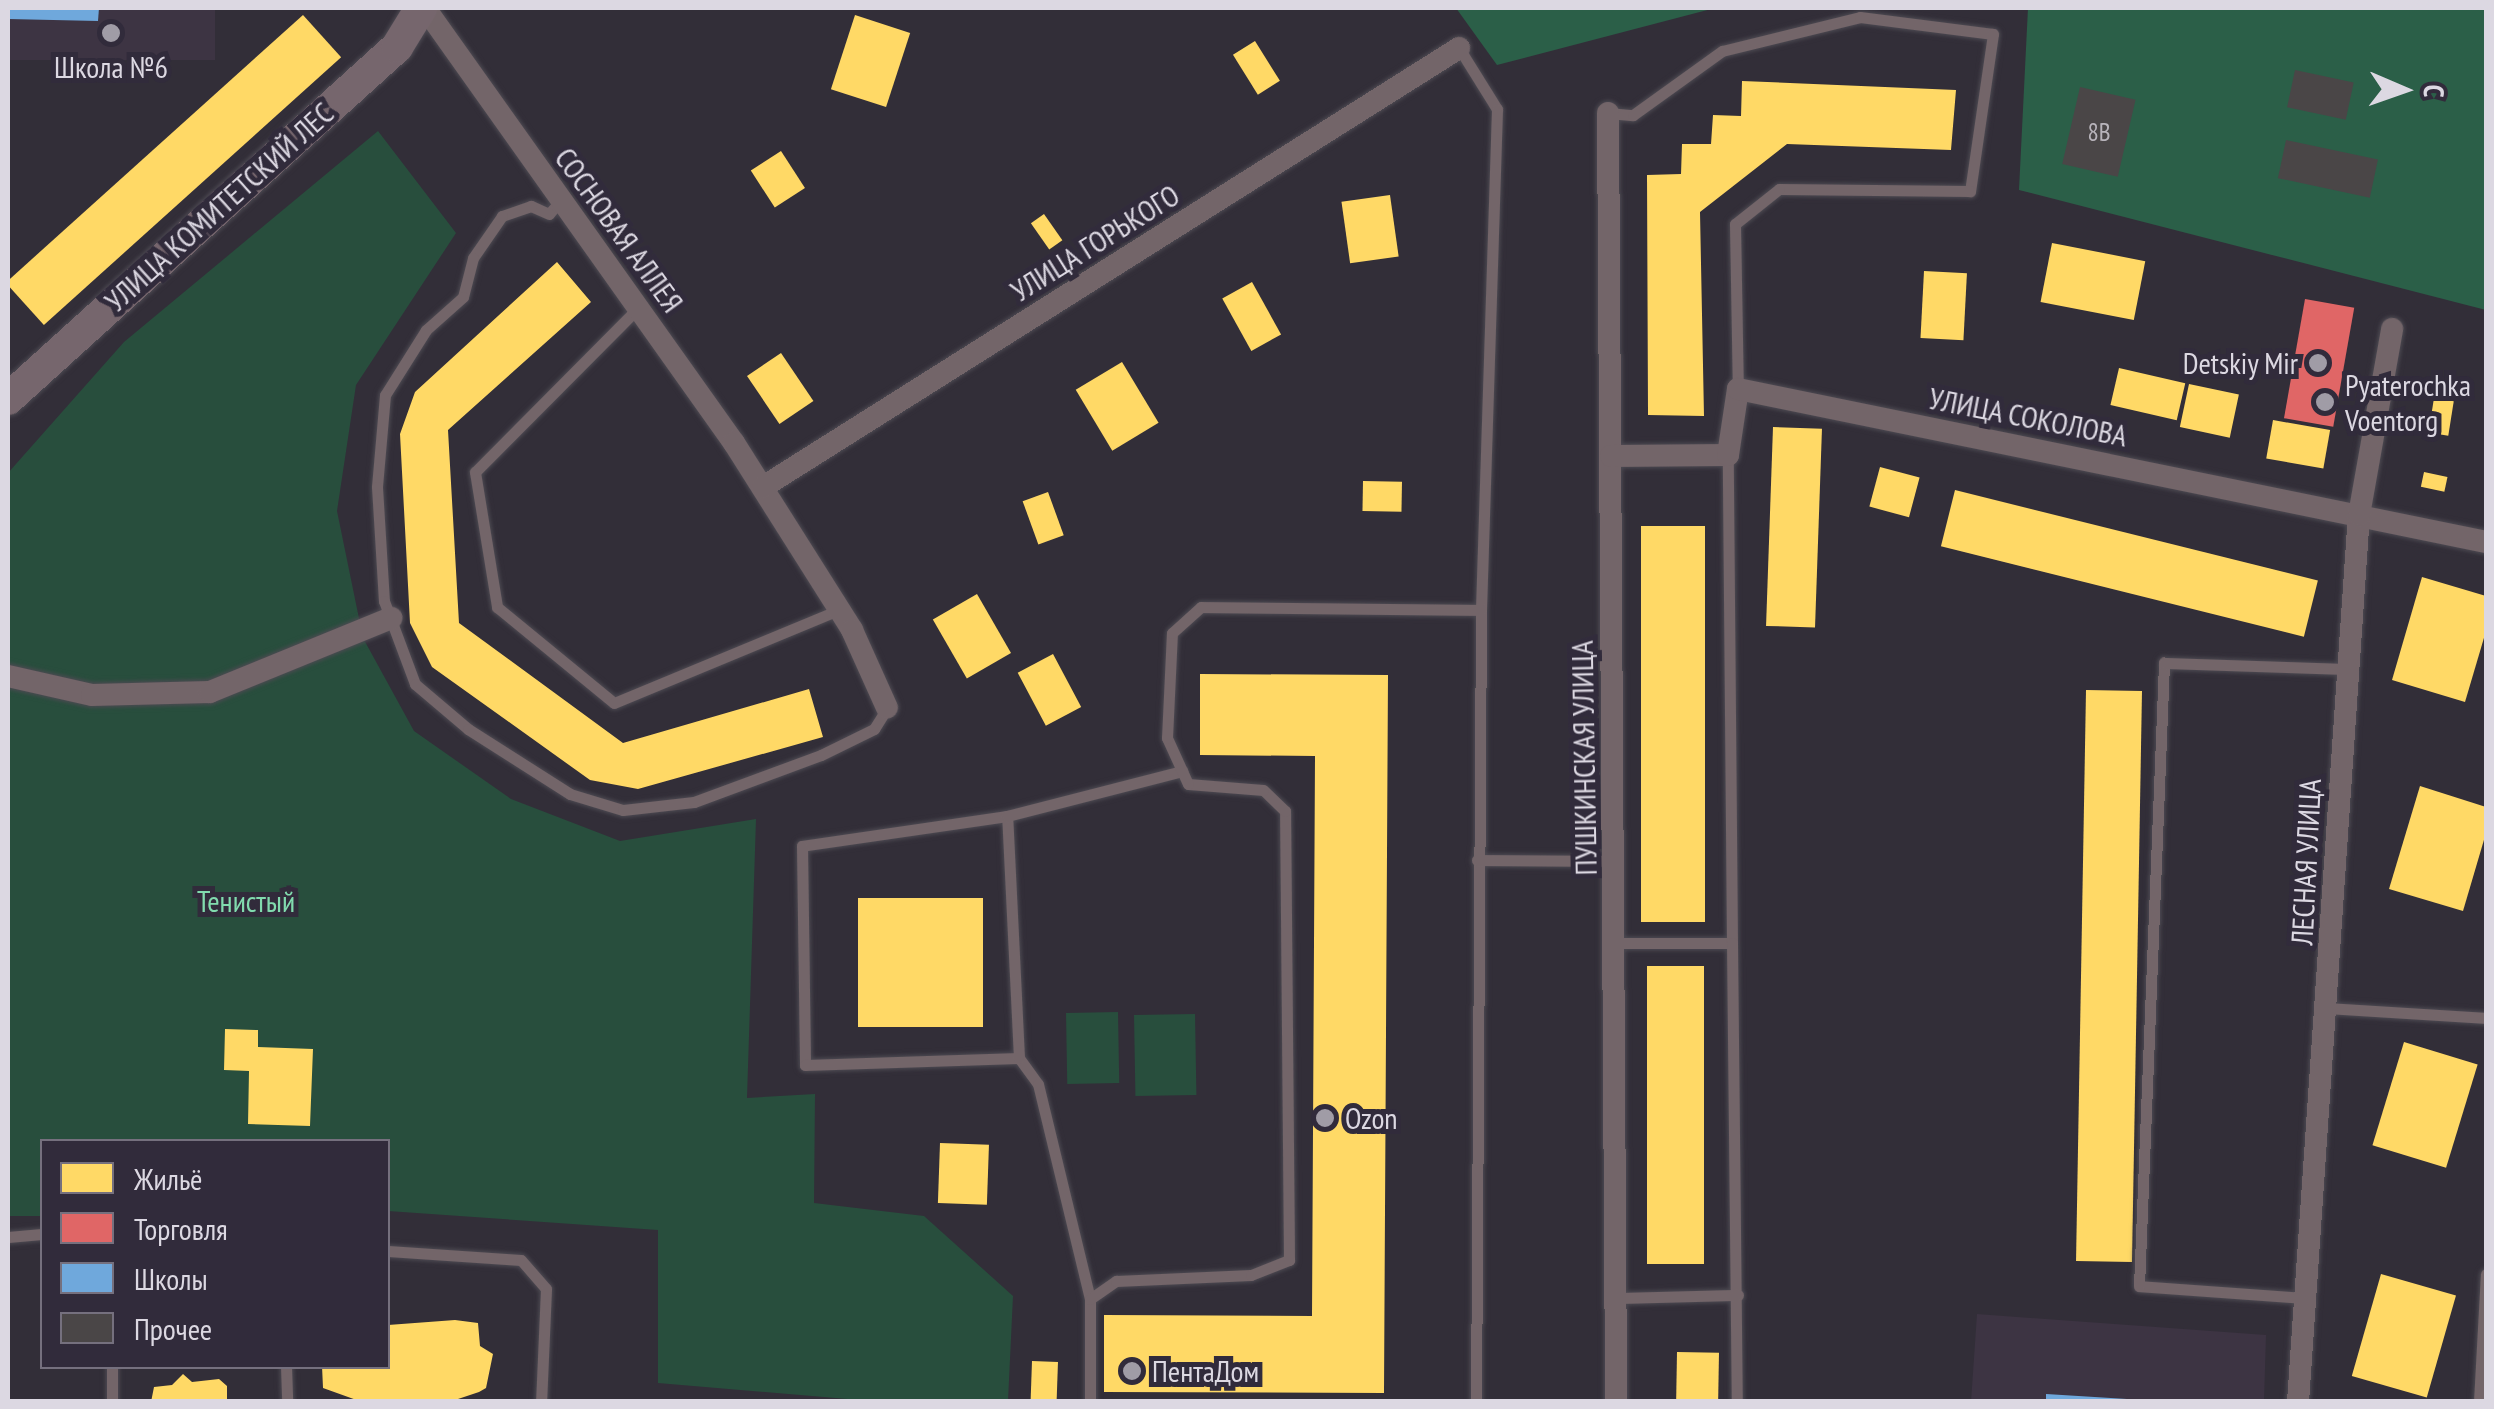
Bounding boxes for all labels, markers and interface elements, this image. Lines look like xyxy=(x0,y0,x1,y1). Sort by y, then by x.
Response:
marker: Школа №6 xyxy=(100,22,122,44)
north arrow xyxy=(2354,40,2454,140)
place label: Школа №6 xyxy=(54,49,168,85)
text: С xyxy=(2416,84,2453,98)
street label: УЛИЦА КОМИТЕТСКИЙ ЛЕС xyxy=(97,95,341,319)
house number: 8В xyxy=(2087,117,2111,147)
street label: СОСНОВАЯ АЛЛЕЯ xyxy=(547,140,691,320)
street label: УЛИЦА ГОРЬКОГО xyxy=(1004,177,1186,309)
place label: Detskiy Mir xyxy=(2182,345,2298,381)
marker: Detskiy Mir xyxy=(2307,352,2329,374)
place label: Pyaterochka Voentorg xyxy=(2345,367,2471,438)
street label: УЛИЦА СОКОЛОВА xyxy=(1925,380,2131,454)
marker: Pyaterochka Voentorg xyxy=(2314,391,2336,413)
street label: ПУШКИНСКАЯ УЛИЦА xyxy=(1564,640,1604,876)
street label: ЛЕСНАЯ УЛИЦА xyxy=(2284,777,2328,947)
park label: Тенистый xyxy=(197,883,295,919)
place label: Ozon xyxy=(1345,1100,1398,1136)
marker: Ozon xyxy=(1314,1107,1336,1129)
legend xyxy=(40,1139,390,1369)
text: Жильё xyxy=(134,1159,202,1198)
text: Торговля xyxy=(134,1209,228,1248)
text: Школы xyxy=(134,1259,208,1298)
text: Прочее xyxy=(134,1309,212,1348)
place label: ПентаДом xyxy=(1152,1353,1259,1389)
marker: ПентаДом xyxy=(1121,1360,1143,1382)

